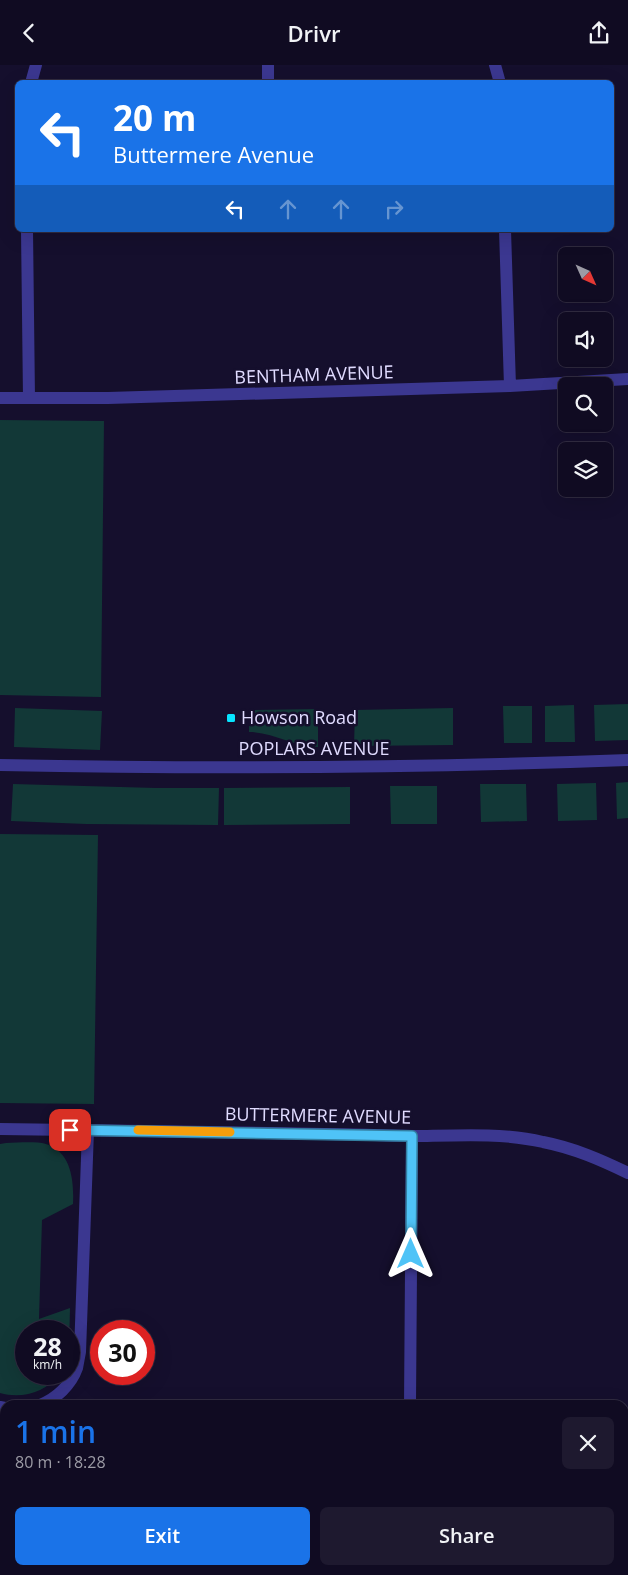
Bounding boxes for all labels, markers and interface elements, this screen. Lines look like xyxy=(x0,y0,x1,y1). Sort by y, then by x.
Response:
text: Drivr xyxy=(287,18,341,48)
icon: back xyxy=(15,19,43,47)
icon: share xyxy=(585,19,613,47)
text: 20 m xyxy=(113,94,196,141)
icon: left xyxy=(30,100,95,165)
text: Buttermere Avenue xyxy=(113,139,314,169)
icon: left xyxy=(221,195,249,223)
icon: ahead xyxy=(274,195,302,223)
icon: ahead xyxy=(327,195,355,223)
icon: right xyxy=(380,195,408,223)
north arrow xyxy=(558,247,612,303)
map controls xyxy=(558,247,613,497)
button: sound xyxy=(558,312,613,367)
street label: BENTHAM AVENUE xyxy=(234,359,394,389)
button: search xyxy=(558,377,613,432)
button: layers xyxy=(558,442,613,497)
place label: Howson Road xyxy=(241,705,357,729)
marker: Howson Road xyxy=(225,712,237,724)
street label: POPLARS AVENUE xyxy=(239,736,389,760)
street label: BUTTERMERE AVENUE xyxy=(225,1101,411,1129)
pin xyxy=(49,1109,91,1151)
icon: arrive xyxy=(56,1116,84,1144)
position arrow xyxy=(384,1227,436,1279)
speed limit sign: 30 xyxy=(90,1320,155,1385)
text: 28 xyxy=(33,1329,62,1363)
text: km/h xyxy=(33,1356,62,1373)
text: 1 min xyxy=(15,1411,96,1452)
button: close xyxy=(562,1417,614,1469)
text: 80 m · 18:28 xyxy=(15,1451,106,1473)
button: Exit xyxy=(15,1507,310,1565)
button: Share xyxy=(320,1507,614,1565)

